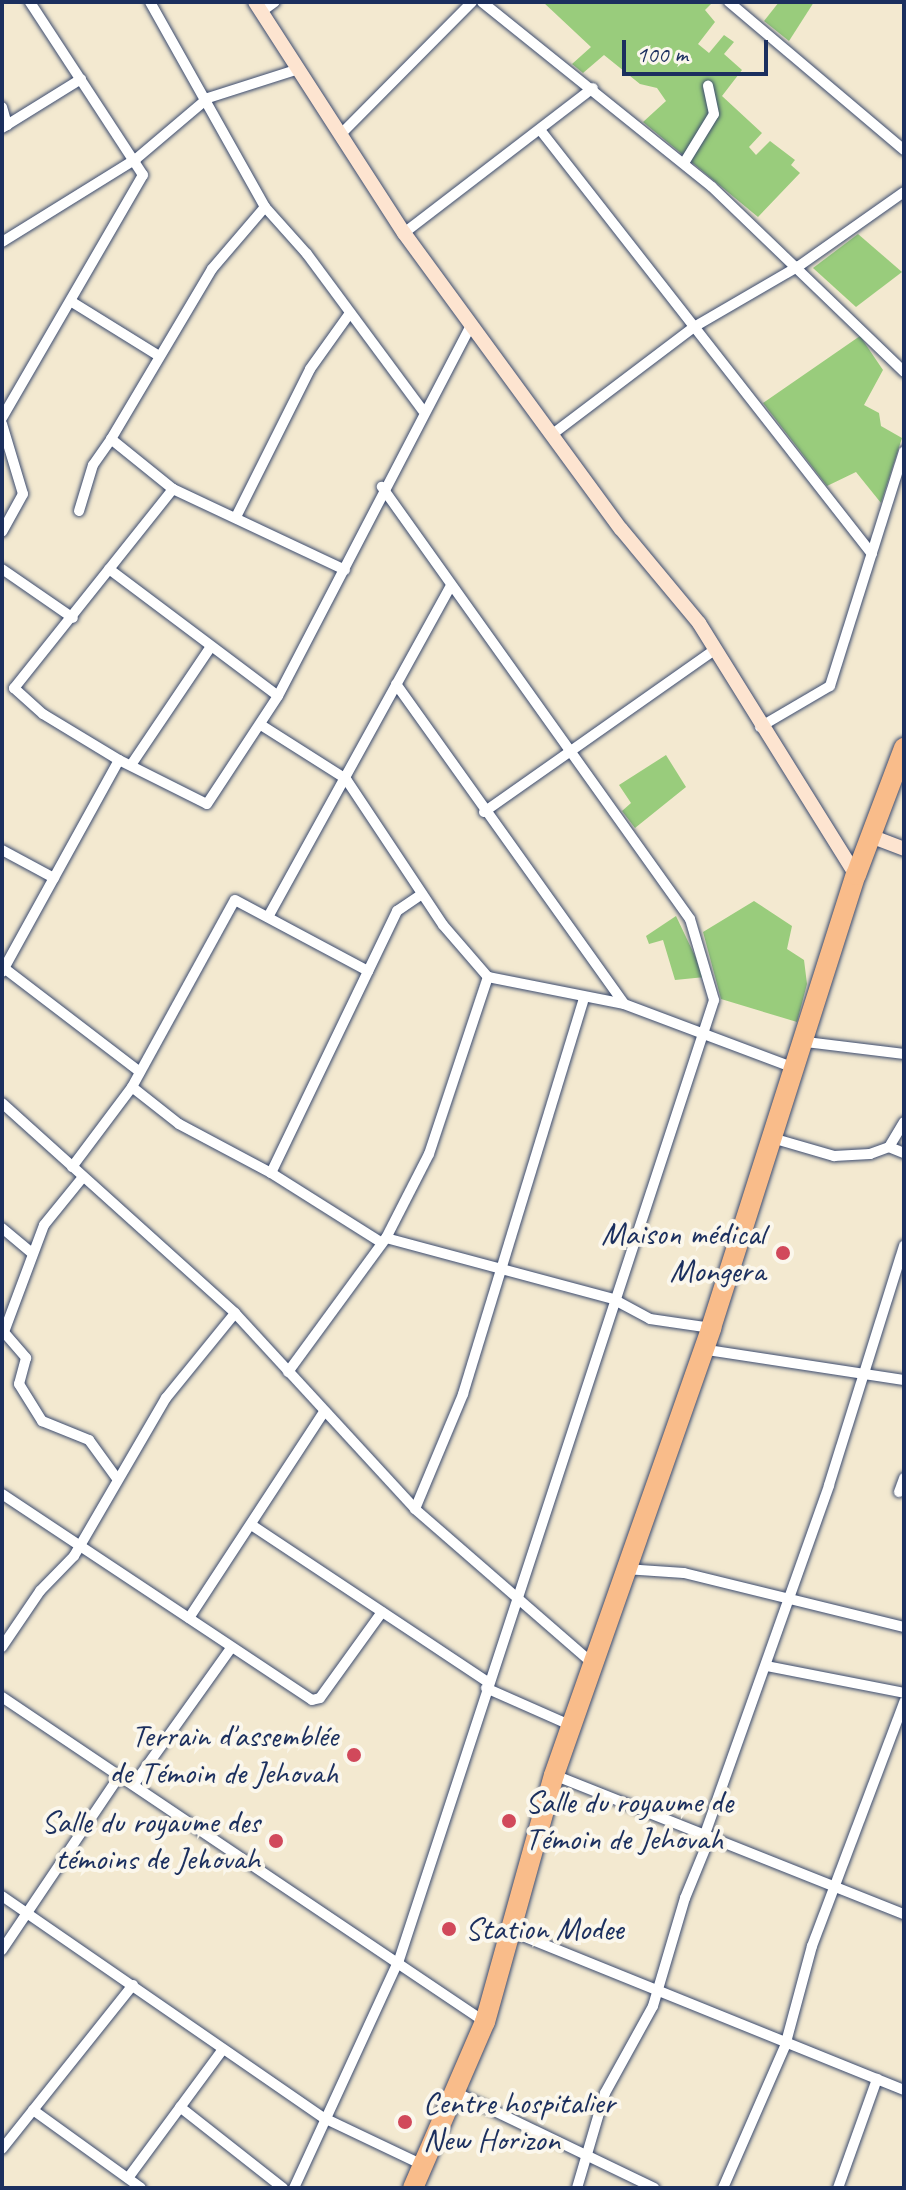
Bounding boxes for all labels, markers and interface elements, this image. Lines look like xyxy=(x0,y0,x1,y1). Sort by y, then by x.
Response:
scale bar xyxy=(626,24,772,74)
text: 100 m xyxy=(636,39,688,69)
place label: Maison médical Mongera xyxy=(601,1216,765,1291)
marker: Maison médical Mongera xyxy=(772,1242,794,1264)
place label: Terrain d'assemblée de Témoin de Jehovah xyxy=(109,1718,338,1793)
marker: Terrain d'assemblée de Témoin de Jehovah xyxy=(345,1746,363,1764)
place label: Salle du royaume de Témoin de Jehovah xyxy=(525,1784,732,1859)
place label: Salle du royaume des témoins de Jehovah xyxy=(42,1804,260,1879)
marker: Salle du royaume de Témoin de Jehovah xyxy=(500,1812,518,1830)
marker: Salle du royaume des témoins de Jehovah xyxy=(267,1832,285,1850)
place label: Station Modee xyxy=(465,1910,623,1948)
marker: Station Modee xyxy=(440,1920,458,1938)
place label: Centre hospitalier New Horizon xyxy=(423,2085,615,2160)
marker: Centre hospitalier New Horizon xyxy=(394,2111,416,2133)

